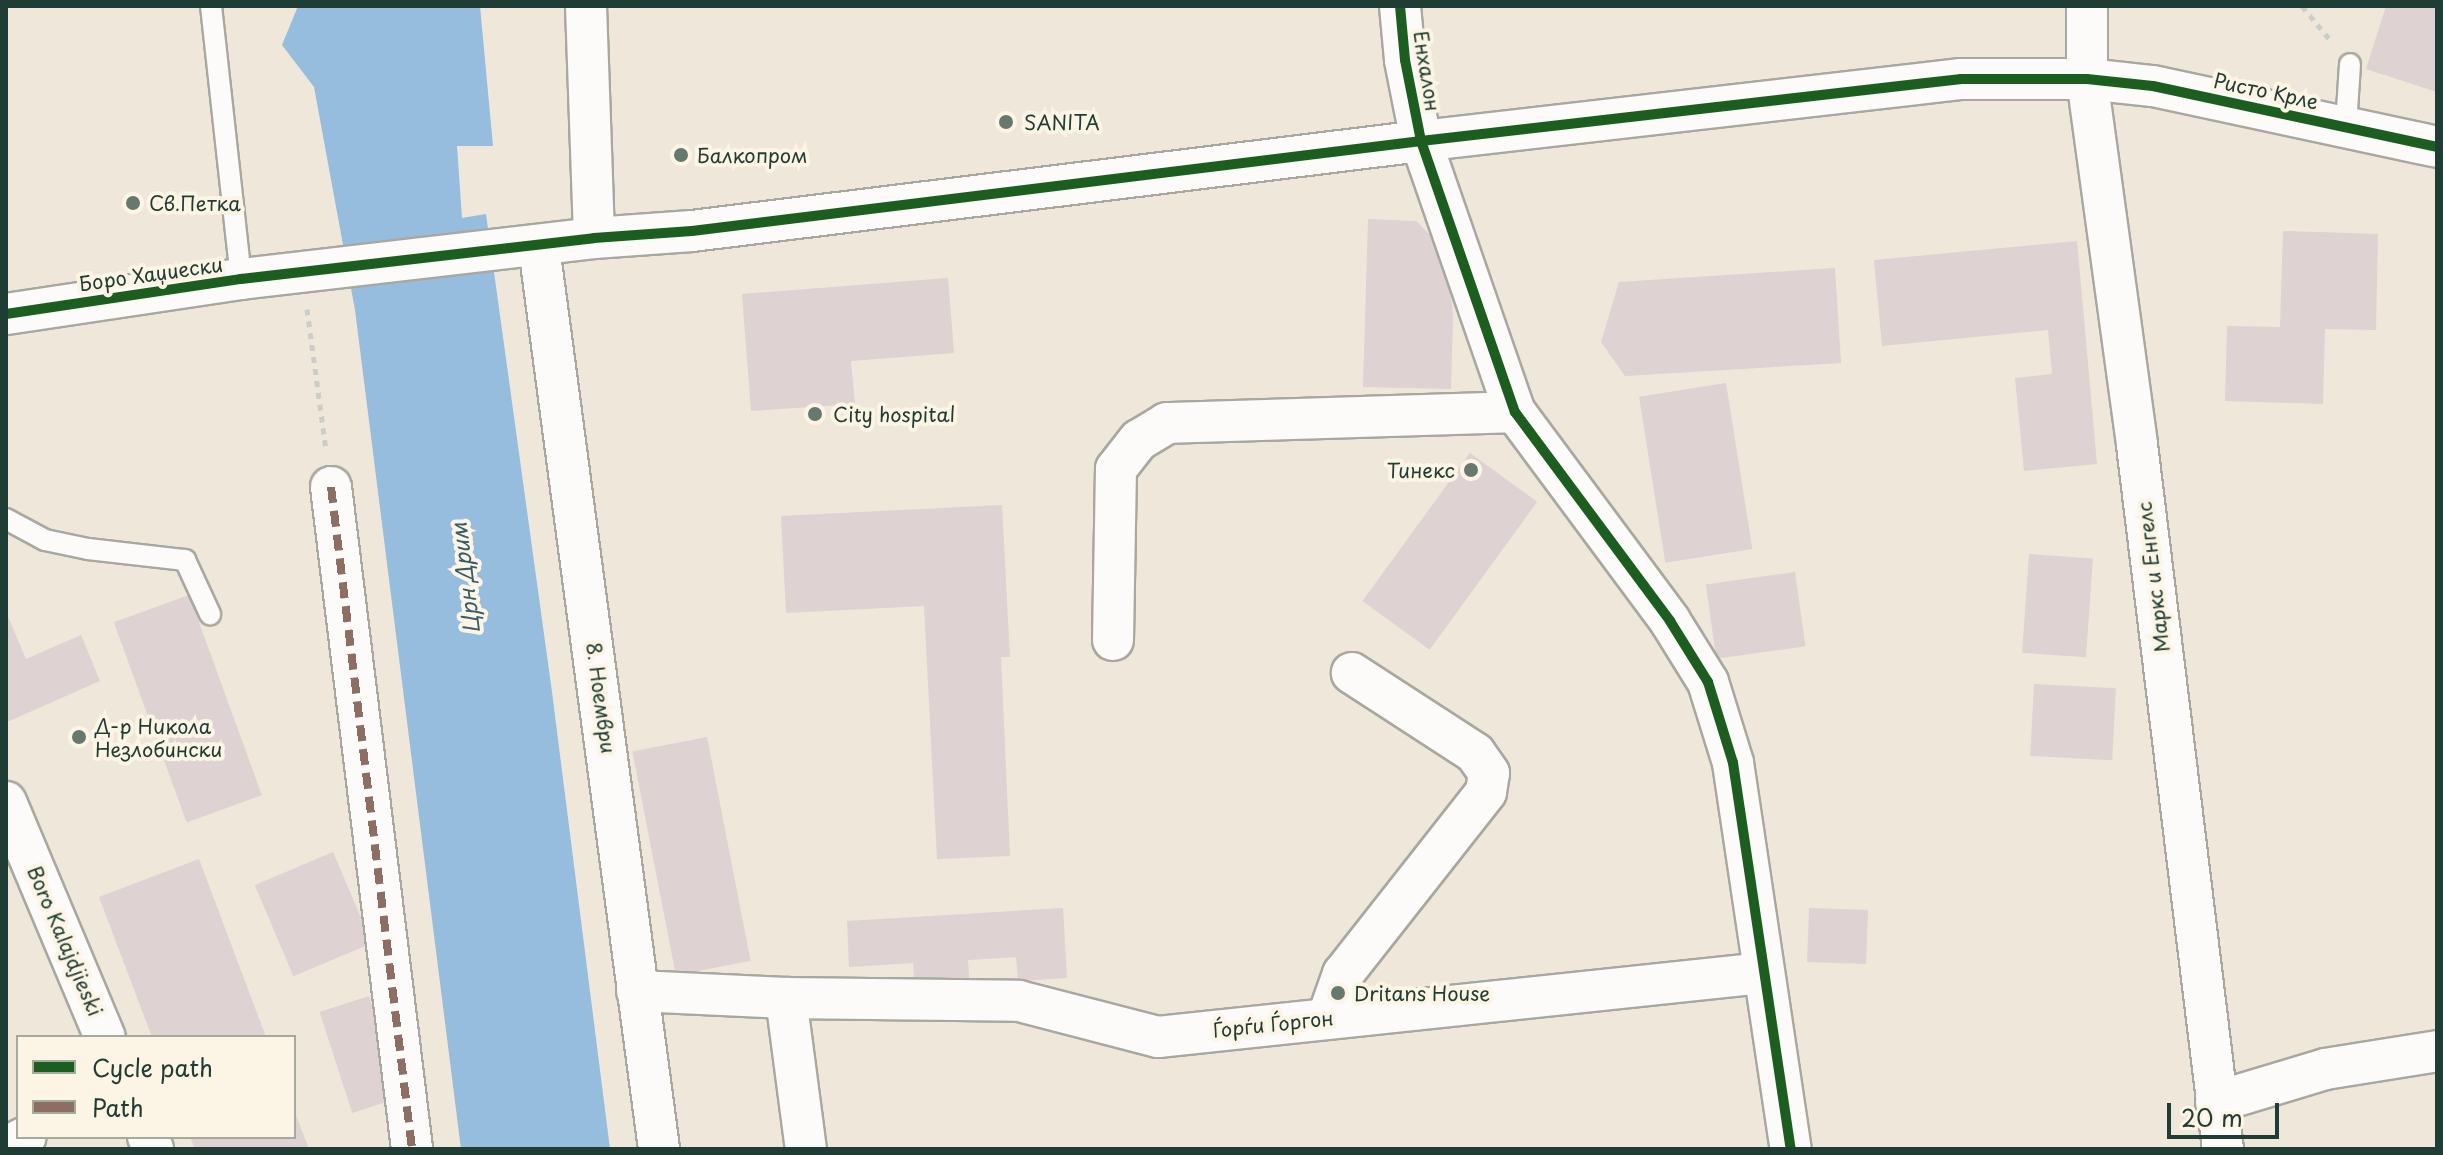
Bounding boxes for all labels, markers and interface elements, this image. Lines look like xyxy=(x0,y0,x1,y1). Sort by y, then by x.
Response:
street label: Енхалон xyxy=(1409,29,1445,113)
street label: Ристо Крле xyxy=(2212,68,2320,114)
place label: SANITA xyxy=(1024,110,1100,134)
marker: SANITA xyxy=(995,111,1017,133)
place label: Балкопром xyxy=(697,143,808,167)
marker: Балкопром xyxy=(672,146,690,164)
place label: Св.Петка xyxy=(149,191,241,215)
marker: Св.Петка xyxy=(124,194,142,212)
street label: Боро Хаџиески xyxy=(77,252,225,296)
place label: City hospital xyxy=(833,402,956,426)
marker: City hospital xyxy=(804,403,826,425)
place label: Тинекс xyxy=(1387,458,1455,482)
marker: Тинекс xyxy=(1462,461,1480,479)
street label: Маркс и Енгелс xyxy=(2132,499,2174,655)
water label: Црн Дрим xyxy=(444,520,484,636)
street label: 8. Ноември xyxy=(581,641,621,755)
place label: Д-р Никола Незлобински xyxy=(95,714,222,761)
marker: Д-р Никола Незлобински xyxy=(70,728,88,746)
street label: Boro Kalajdjieski xyxy=(22,861,108,1021)
place label: Dritans House xyxy=(1354,981,1490,1005)
marker: Dritans House xyxy=(1329,984,1347,1002)
street label: Ѓорѓи Ѓоргон xyxy=(1211,1006,1335,1042)
legend xyxy=(16,1035,296,1139)
text: Cycle path xyxy=(92,1049,213,1085)
scale bar xyxy=(2171,1087,2283,1137)
text: Path xyxy=(92,1089,144,1125)
text: 20 m xyxy=(2181,1099,2243,1135)

